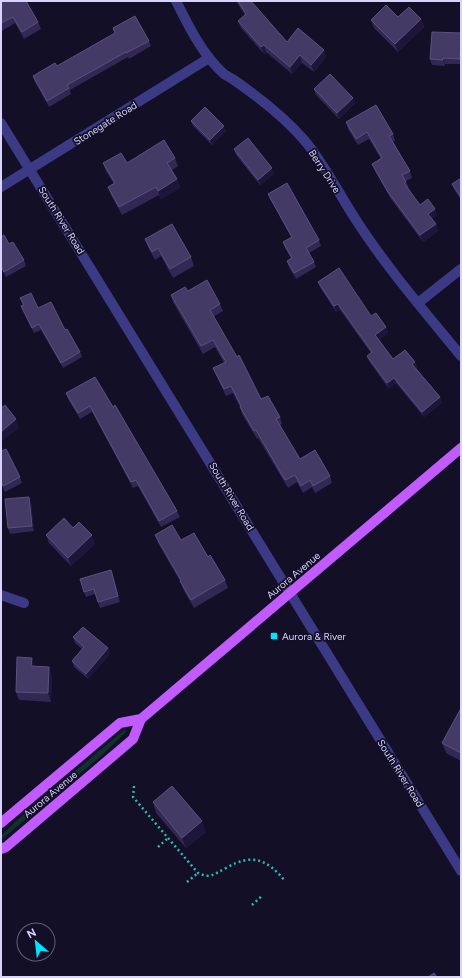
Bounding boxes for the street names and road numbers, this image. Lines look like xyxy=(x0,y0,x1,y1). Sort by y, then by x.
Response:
street label: Stonegate Road xyxy=(71,99,140,148)
street label: Berry Drive xyxy=(306,147,344,196)
street label: South River Road xyxy=(36,184,88,257)
street label: South River Road xyxy=(206,460,257,533)
street label: Aurora Avenue xyxy=(264,549,323,602)
street label: South River Road xyxy=(375,737,427,810)
street label: Aurora Avenue xyxy=(21,768,80,821)

